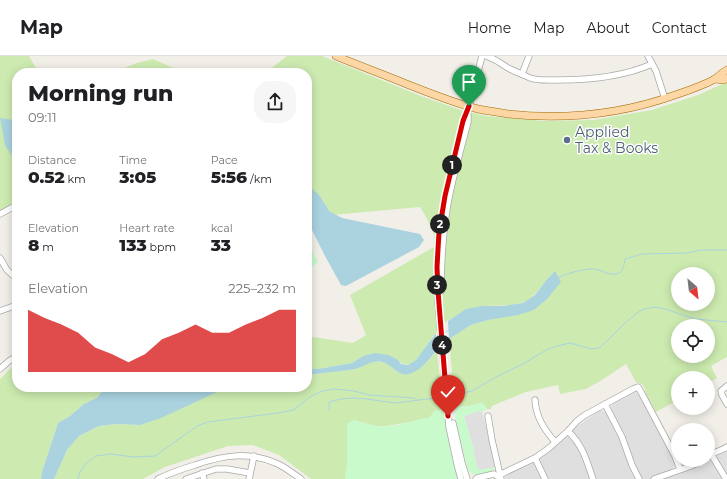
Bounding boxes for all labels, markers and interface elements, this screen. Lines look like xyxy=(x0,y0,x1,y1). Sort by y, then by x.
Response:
text: Map xyxy=(20,16,63,39)
text: Home xyxy=(468,19,511,37)
text: Map xyxy=(533,19,564,37)
text: About xyxy=(586,19,630,37)
text: Contact xyxy=(652,19,707,37)
pin xyxy=(452,65,486,106)
icon: arrive xyxy=(458,71,480,93)
text: Morning run xyxy=(28,80,173,107)
button: share xyxy=(254,81,296,123)
text: 09:11 xyxy=(28,109,57,125)
place label: Applied Tax & Books xyxy=(575,123,658,157)
marker: Applied Tax & Books xyxy=(562,135,572,145)
text: Distance xyxy=(28,153,76,167)
text: Time xyxy=(119,153,147,167)
text: Pace xyxy=(211,153,238,167)
pin: 1 xyxy=(442,155,462,175)
text: 1 xyxy=(450,158,454,172)
text: 0.52 xyxy=(28,167,65,187)
text: 3:05 xyxy=(119,167,156,187)
text: 5:56 xyxy=(211,167,247,187)
text: km xyxy=(65,172,86,186)
text: /km xyxy=(247,172,272,186)
pin: 2 xyxy=(430,214,450,234)
text: 2 xyxy=(437,217,443,231)
text: Elevation xyxy=(28,221,79,235)
text: Heart rate xyxy=(119,221,175,235)
text: kcal xyxy=(211,221,233,235)
text: 8 xyxy=(28,235,39,255)
text: 133 xyxy=(119,235,147,255)
text: 33 xyxy=(211,235,231,255)
text: m xyxy=(39,240,54,254)
text: bpm xyxy=(147,240,176,254)
north arrow xyxy=(671,267,715,311)
map controls xyxy=(671,267,715,467)
pin: 3 xyxy=(427,275,447,295)
text: 3 xyxy=(434,278,440,292)
text: Elevation xyxy=(28,280,88,296)
text: 225–232 m xyxy=(228,280,296,296)
button: locate xyxy=(671,319,715,363)
pin: 4 xyxy=(432,335,452,355)
text: 4 xyxy=(438,338,446,352)
button: + xyxy=(671,371,715,415)
pin xyxy=(431,375,465,416)
icon: check xyxy=(437,381,459,403)
button: − xyxy=(671,423,715,467)

